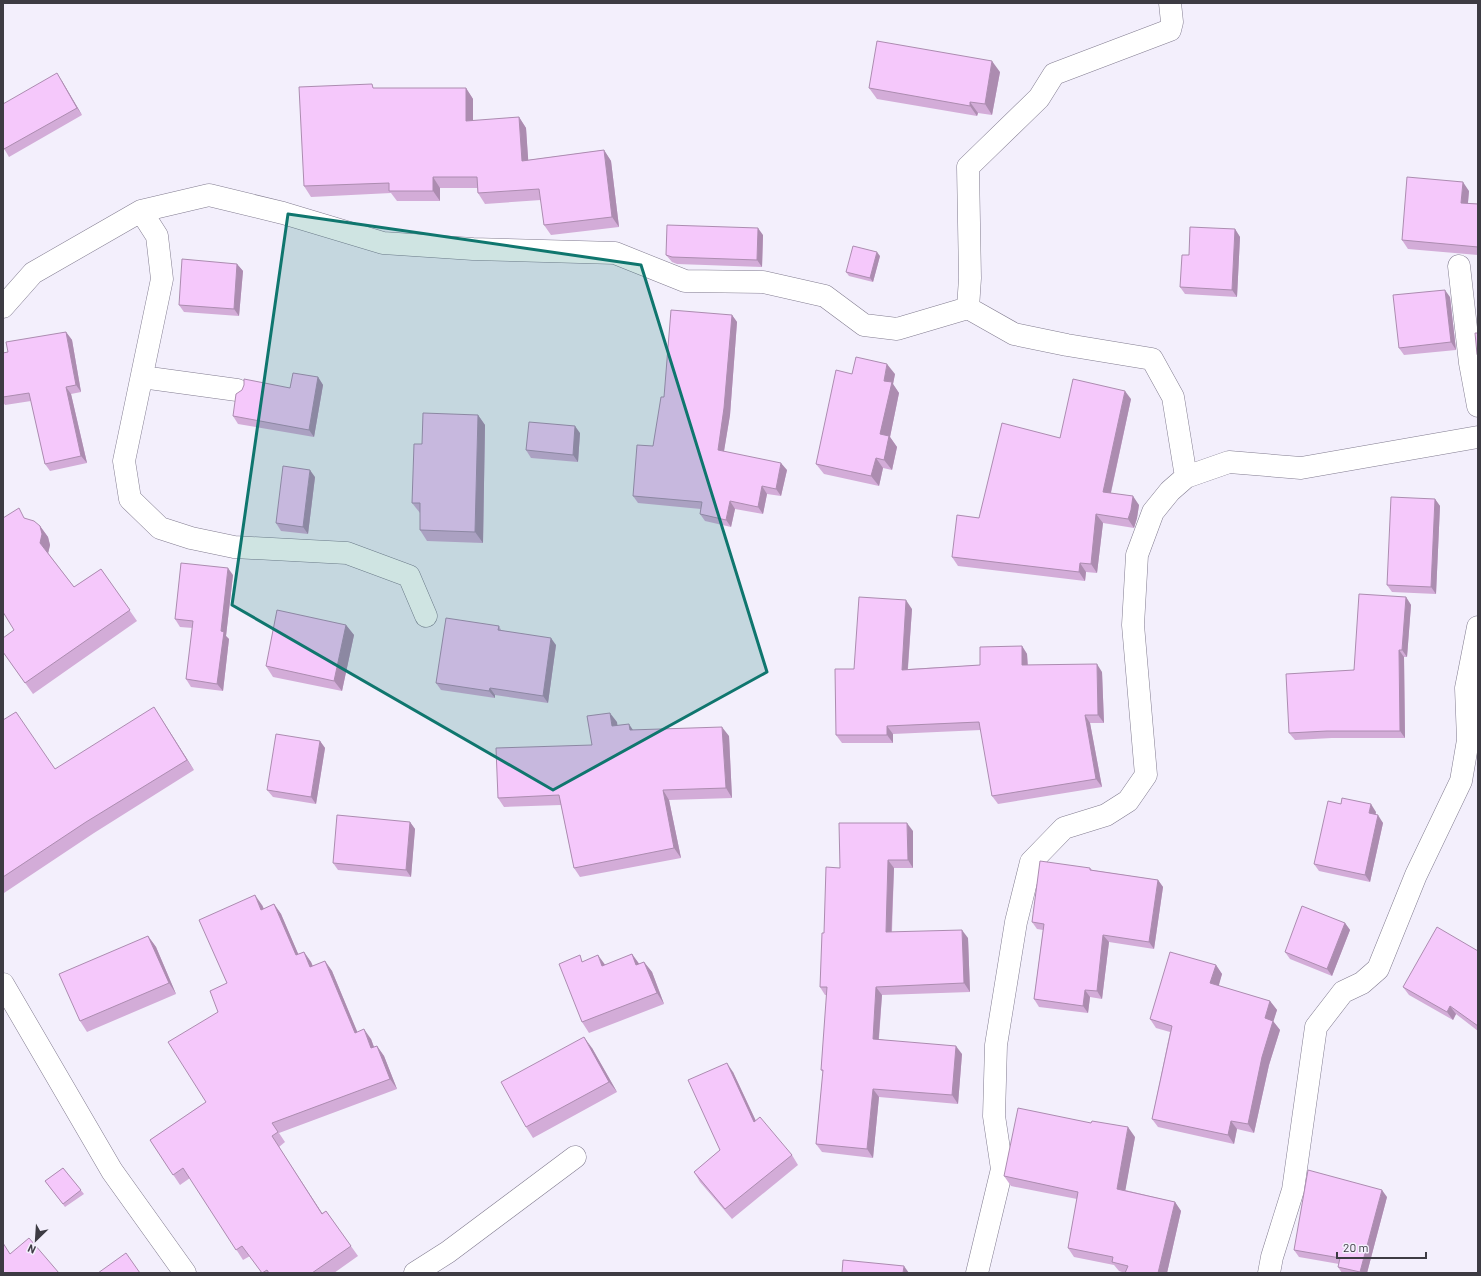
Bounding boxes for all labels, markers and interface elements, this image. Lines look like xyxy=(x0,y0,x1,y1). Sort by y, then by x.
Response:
north arrow xyxy=(16,1220,56,1260)
scale bar xyxy=(1337,1234,1426,1260)
text: 20 m xyxy=(1343,1240,1369,1254)
text: N xyxy=(25,1242,38,1257)

